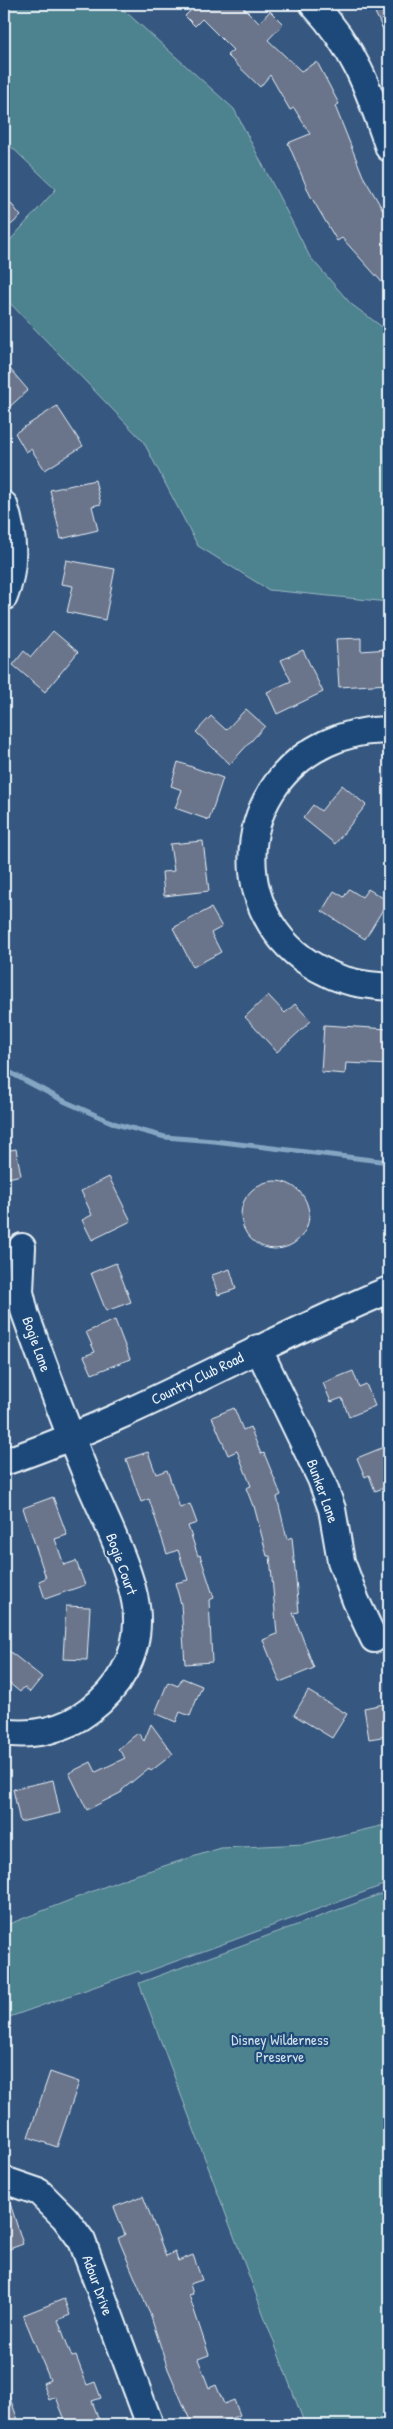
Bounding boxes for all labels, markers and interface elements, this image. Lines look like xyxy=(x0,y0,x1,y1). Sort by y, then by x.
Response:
street label: Bogie Lane xyxy=(17,1313,57,1375)
street label: Country Club Road xyxy=(147,1347,247,1409)
street label: Bunker Lane xyxy=(302,1456,344,1526)
street label: Bogie Court xyxy=(101,1530,143,1599)
park label: Disney Wilderness Preserve xyxy=(231,2029,329,2067)
street label: Adour Drive xyxy=(77,2252,119,2318)

